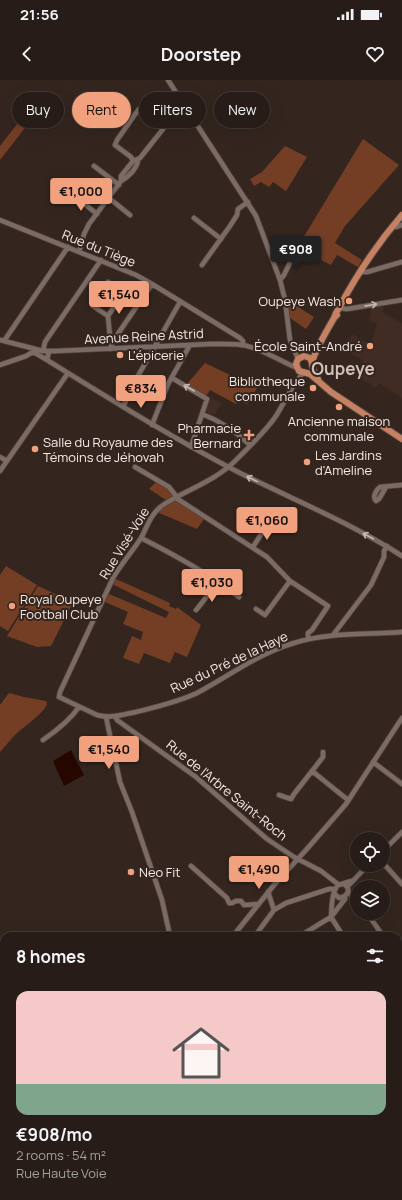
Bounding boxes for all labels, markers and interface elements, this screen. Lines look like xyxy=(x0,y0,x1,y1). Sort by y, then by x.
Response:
text: 21:56 xyxy=(20,4,59,25)
text: Doorstep xyxy=(161,42,241,66)
icon: back xyxy=(16,43,38,65)
icon: heart xyxy=(364,43,386,65)
chip: Buy xyxy=(12,92,64,128)
chip: Rent xyxy=(72,92,131,128)
chip: Filters xyxy=(139,92,206,128)
chip: New xyxy=(214,92,270,128)
pin: €1,000 xyxy=(48,178,114,212)
text: €1,000 xyxy=(59,182,103,200)
street label: Rue du Tiège xyxy=(60,225,139,271)
pin: €908 xyxy=(272,236,320,270)
text: €908 xyxy=(279,240,313,258)
pin: €1,540 xyxy=(86,281,152,315)
text: €1,540 xyxy=(98,285,140,303)
place label: Oupeye Wash xyxy=(259,292,341,310)
marker: Oupeye Wash xyxy=(344,296,354,306)
one-way arrow xyxy=(364,301,377,309)
street label: Avenue Reine Astrid xyxy=(84,324,204,348)
place label: École Saint-André xyxy=(254,337,362,355)
marker: École Saint-André xyxy=(365,341,375,351)
place label: L'épicerie xyxy=(128,346,184,364)
marker: L'épicerie xyxy=(115,350,125,360)
district label: Oupeye xyxy=(311,357,375,380)
place label: Bibliotheque communale xyxy=(229,372,305,405)
pin: €834 xyxy=(117,375,165,409)
text: €834 xyxy=(125,379,157,397)
marker: Bibliotheque communale xyxy=(308,383,318,393)
one-way arrow xyxy=(184,384,195,392)
marker: Ancienne maison communale xyxy=(334,402,344,412)
place label: Ancienne maison communale xyxy=(288,412,390,445)
place label: Pharmacie Bernard xyxy=(178,419,241,452)
marker: Pharmacie Bernard xyxy=(244,430,254,440)
place label: Salle du Royaume des Témoins de Jéhovah xyxy=(43,433,173,466)
marker: Salle du Royaume des Témoins de Jéhovah xyxy=(30,444,40,454)
place label: Les Jardins d'Ameline xyxy=(315,446,382,479)
marker: Les Jardins d'Ameline xyxy=(302,457,312,467)
one-way arrow xyxy=(246,474,258,482)
street label: Rue Visé-Voie xyxy=(95,503,153,582)
pin: €1,060 xyxy=(234,507,300,541)
text: €1,060 xyxy=(245,511,289,529)
one-way arrow xyxy=(362,532,374,540)
pin: €1,030 xyxy=(179,569,245,603)
text: €1,030 xyxy=(191,573,233,591)
place label: Royal Oupeye Football Club xyxy=(20,590,102,623)
marker: Royal Oupeye Football Club xyxy=(7,601,17,611)
street label: Rue du Pré de la Haye xyxy=(167,627,291,697)
pin: €1,540 xyxy=(76,736,142,770)
street label: Rue de l'Arbre Saint-Roch xyxy=(163,736,291,844)
text: €1,540 xyxy=(88,740,130,758)
map controls xyxy=(350,832,390,920)
button: locate xyxy=(350,832,390,872)
pin: €1,490 xyxy=(226,856,292,890)
text: €1,490 xyxy=(238,860,280,878)
place label: Neo Fit xyxy=(139,863,181,881)
marker: Neo Fit xyxy=(126,867,136,877)
button: layers xyxy=(350,880,390,920)
text: 8 homes xyxy=(16,945,86,968)
icon: filters xyxy=(364,945,386,967)
icon: home xyxy=(165,1017,237,1089)
text: €908/mo xyxy=(16,1123,92,1146)
text: 2 rooms · 54 m² xyxy=(16,1146,106,1164)
text: Rue Haute Voie xyxy=(16,1164,107,1182)

